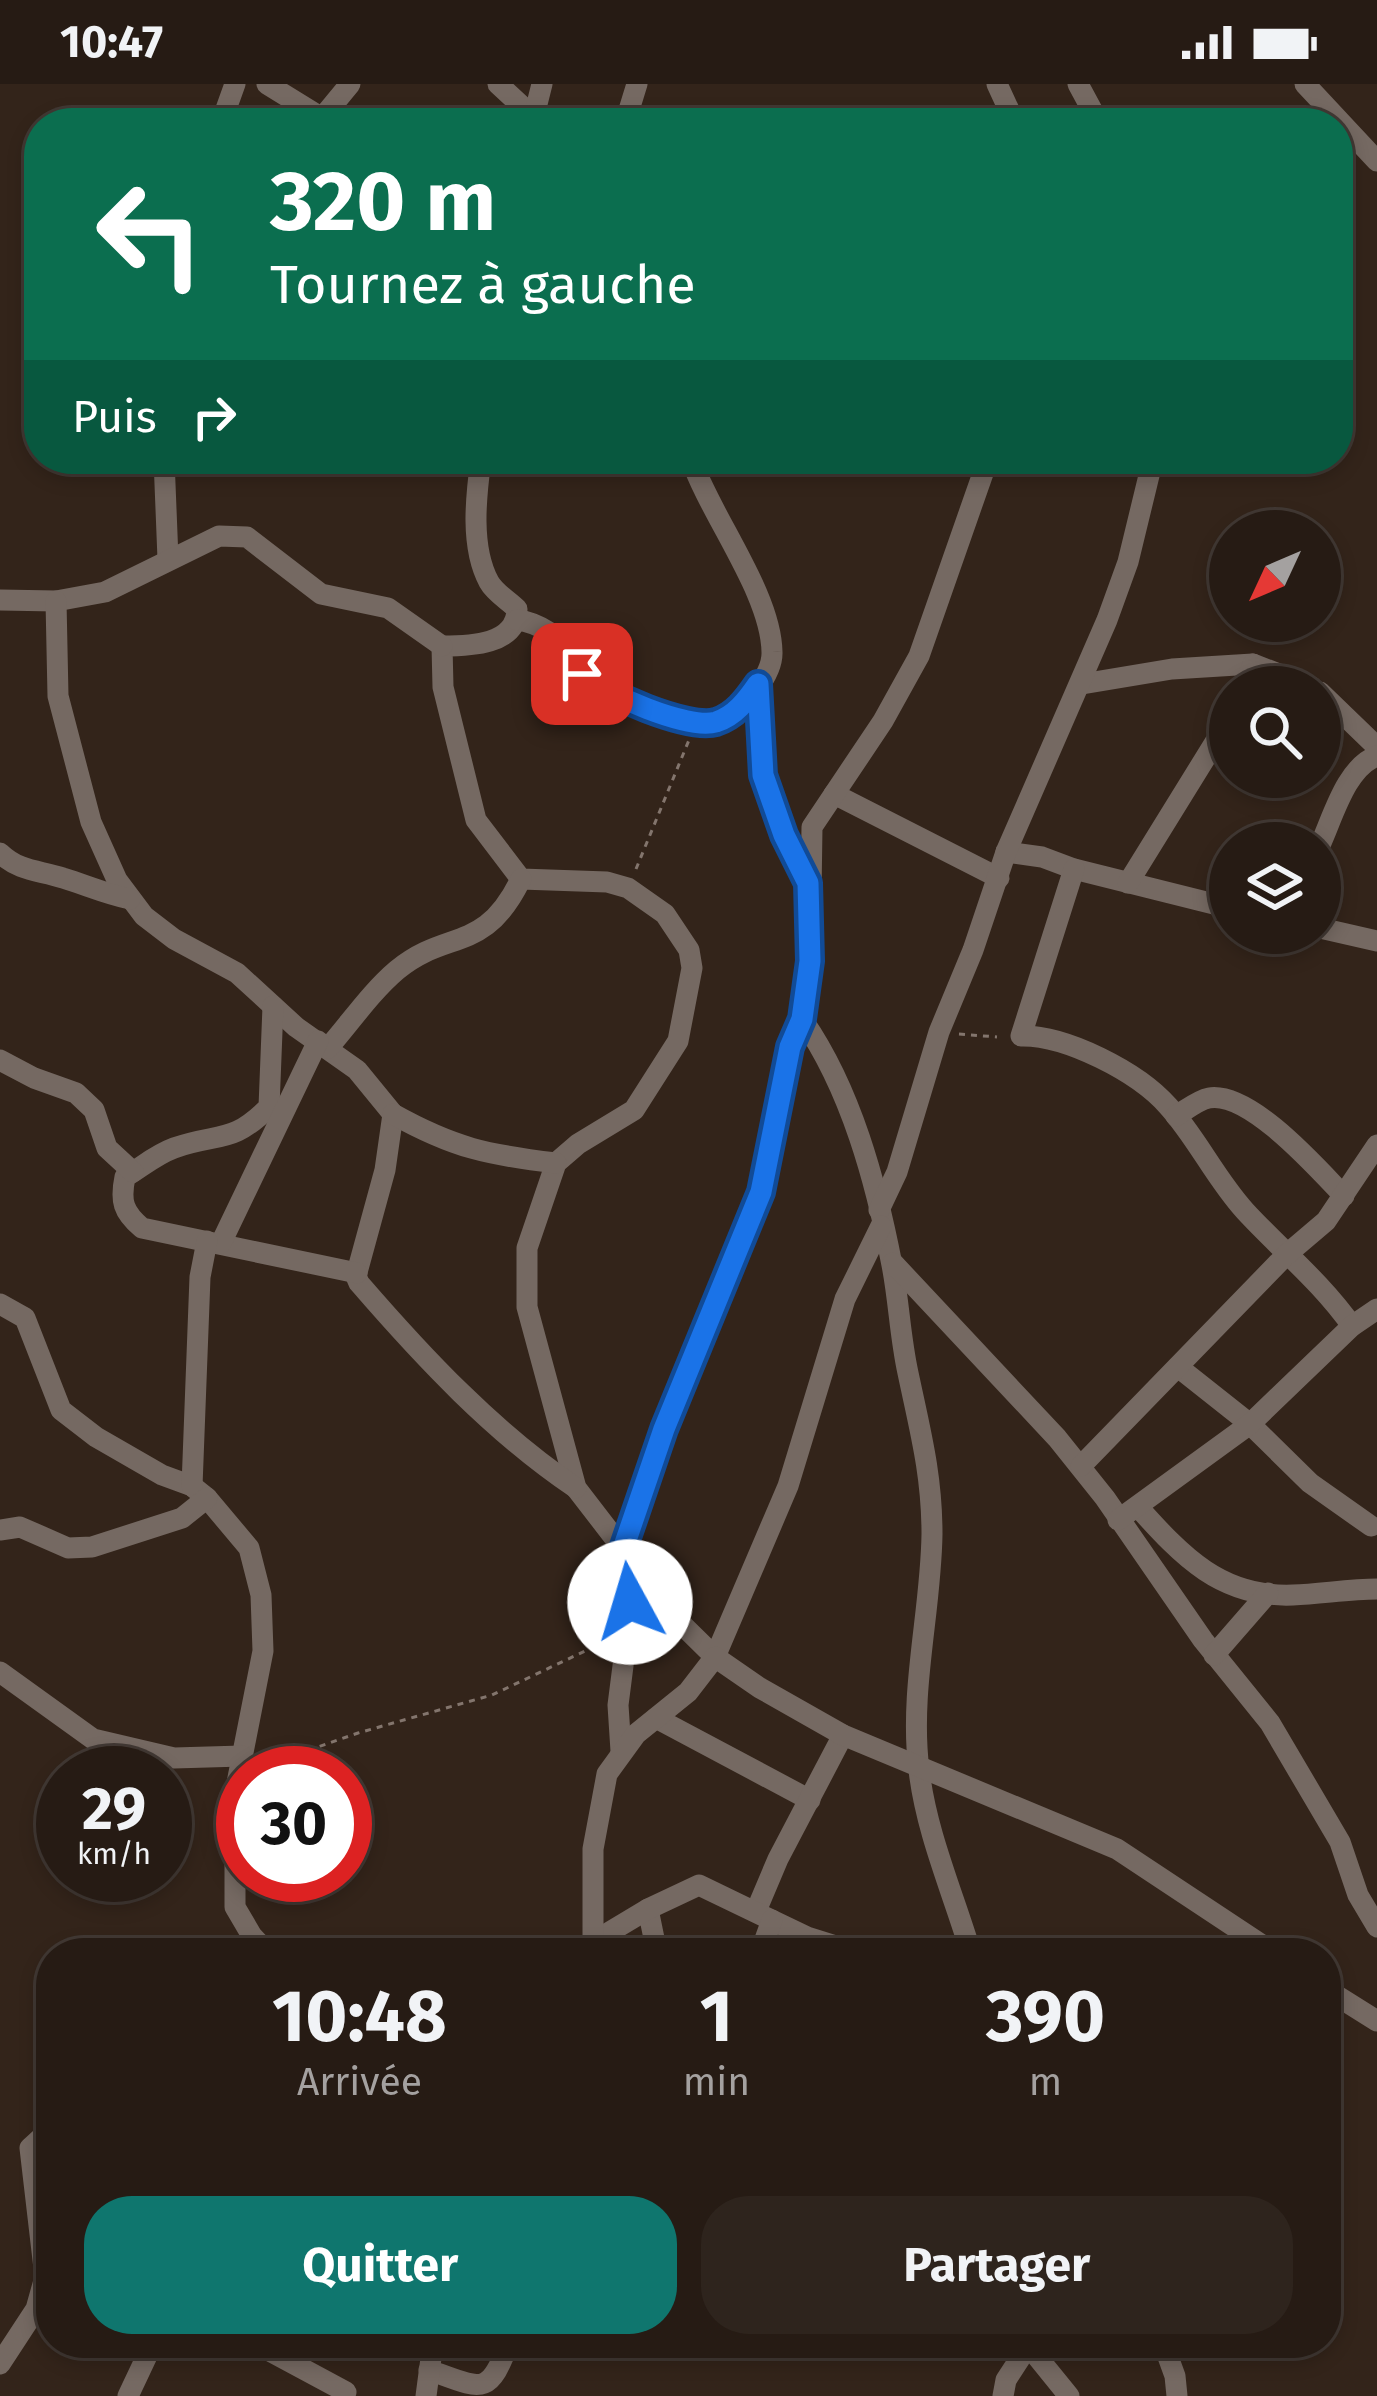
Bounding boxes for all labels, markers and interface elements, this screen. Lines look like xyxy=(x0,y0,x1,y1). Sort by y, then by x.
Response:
text: 10:47 xyxy=(60,15,163,69)
text: 320 m xyxy=(270,151,496,252)
icon: left xyxy=(72,156,228,312)
text: Tournez à gauche xyxy=(270,253,696,317)
icon: right xyxy=(181,384,247,450)
text: Puis xyxy=(72,390,157,444)
north arrow xyxy=(1209,510,1341,642)
map controls xyxy=(1209,510,1341,954)
pin xyxy=(531,623,633,725)
icon: arrive xyxy=(549,641,615,707)
button: search xyxy=(1209,666,1341,798)
button: layers xyxy=(1209,822,1341,954)
position arrow xyxy=(567,1539,693,1665)
speed limit sign: 30 xyxy=(216,1746,372,1902)
text: 29 xyxy=(82,1773,146,1845)
text: km/h xyxy=(77,1836,151,1872)
text: 10:48 xyxy=(272,1974,447,2060)
text: 1 xyxy=(700,1974,733,2060)
text: 390 xyxy=(986,1974,1105,2060)
text: Arrivée xyxy=(297,2059,422,2105)
text: min xyxy=(683,2059,750,2105)
text: m xyxy=(1029,2059,1062,2105)
button: Quitter xyxy=(84,2196,677,2334)
button: Partager xyxy=(701,2196,1293,2334)

